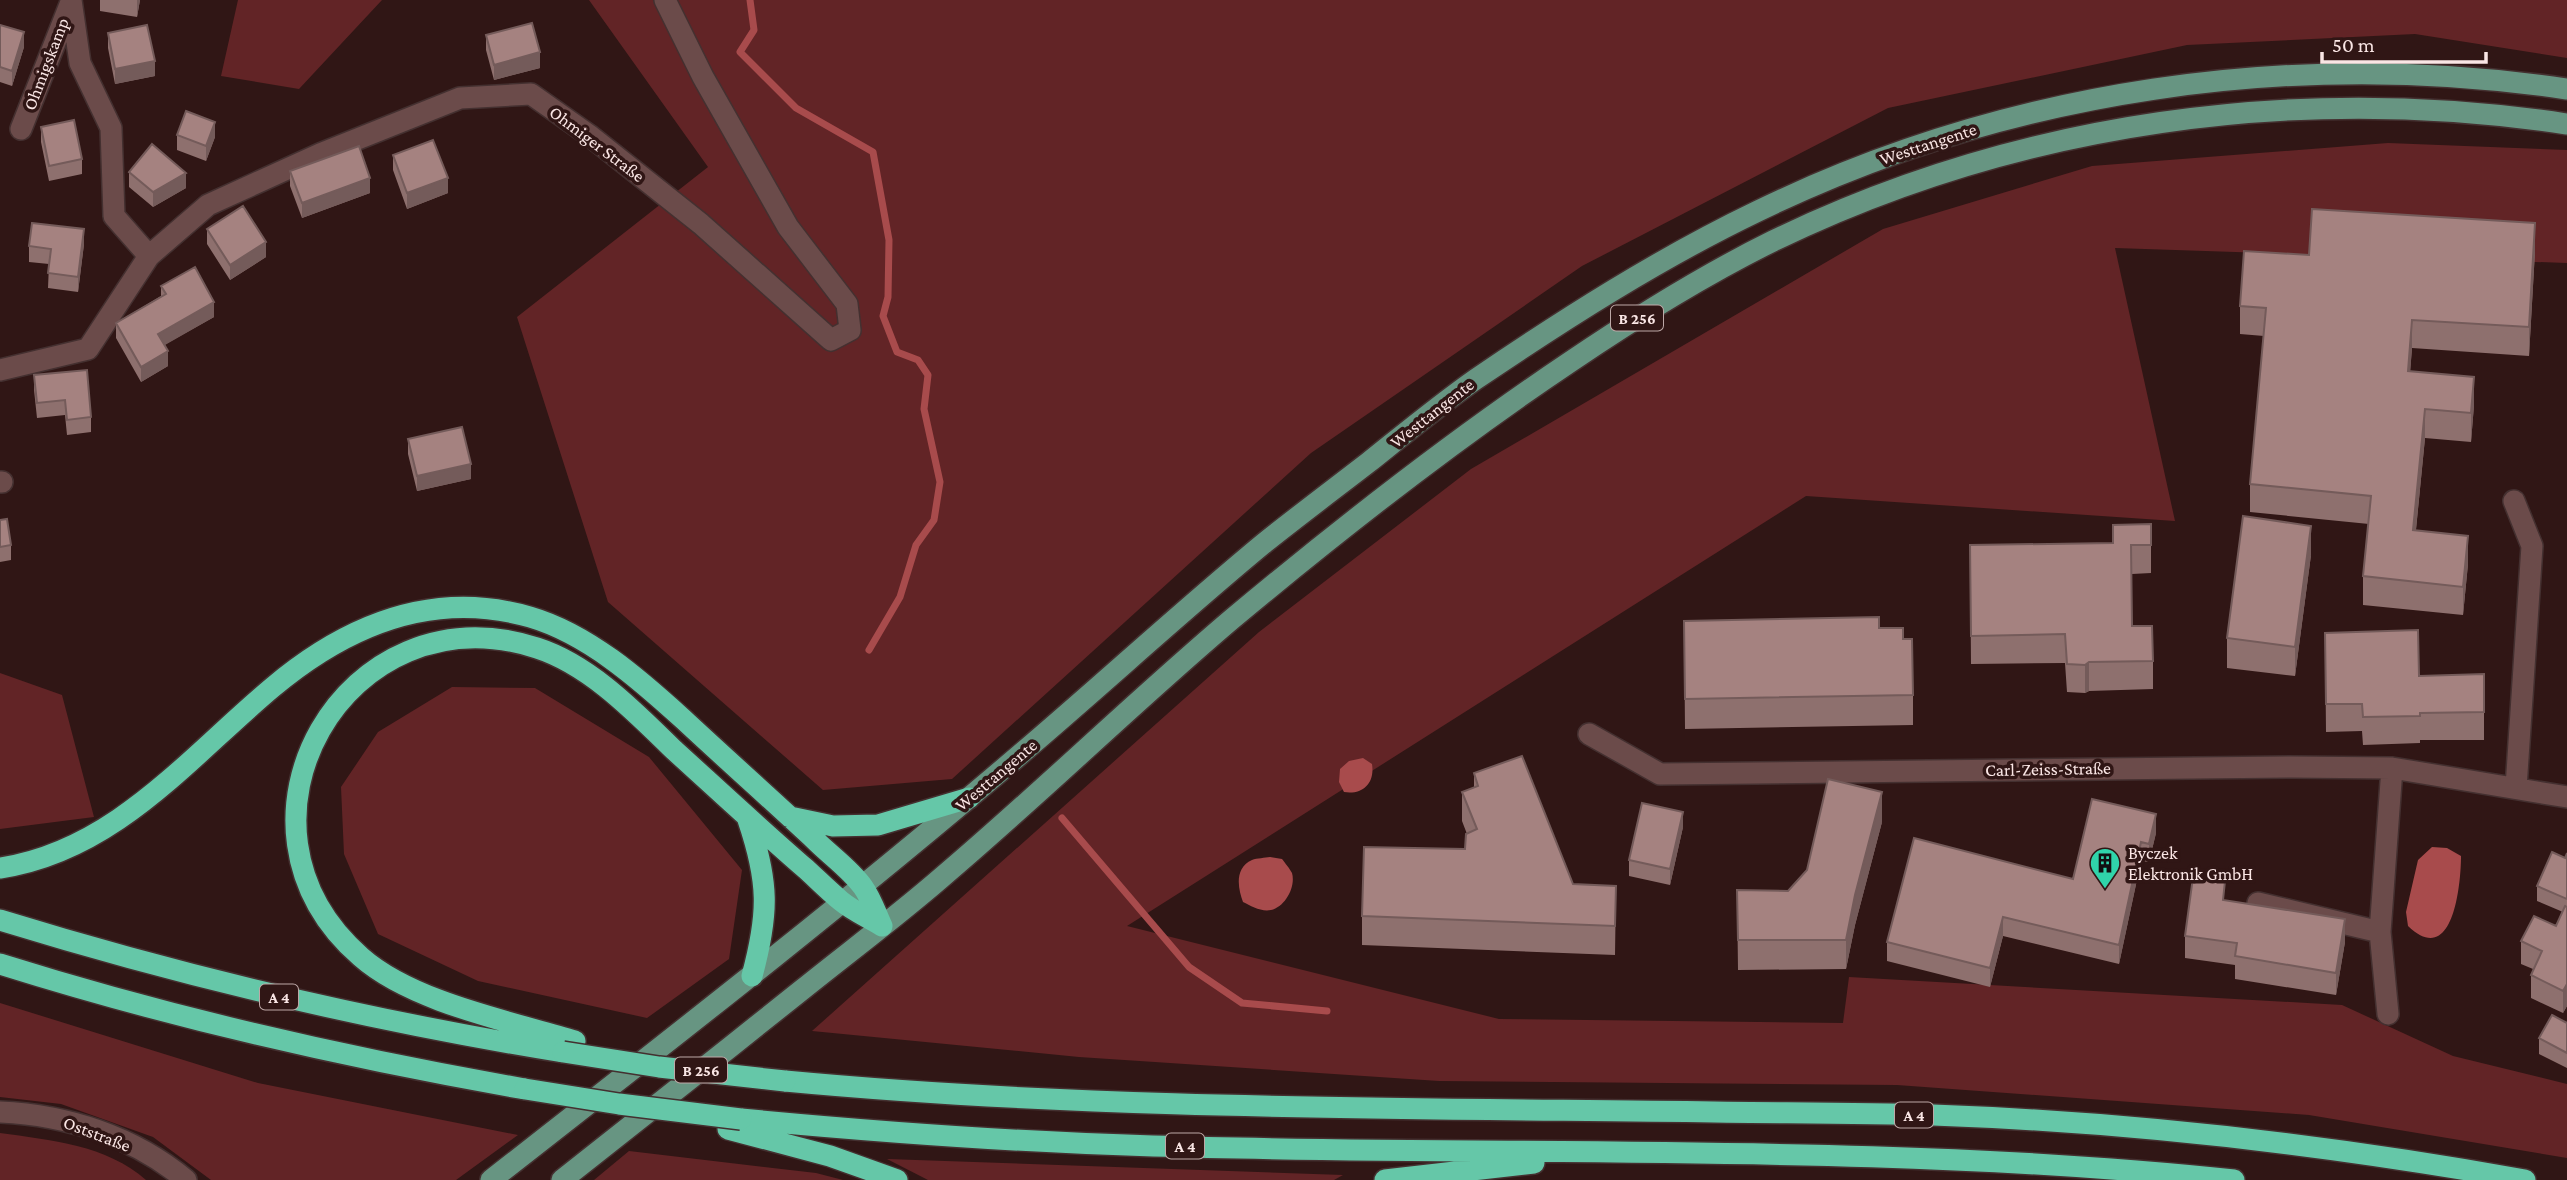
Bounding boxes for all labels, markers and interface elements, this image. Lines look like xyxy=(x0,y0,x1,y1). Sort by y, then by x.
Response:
street label: Ohmigskamp xyxy=(19,15,73,113)
scale bar xyxy=(2322,21,2486,65)
text: 50 m xyxy=(2332,33,2375,57)
street label: Ohmiger Straße xyxy=(546,102,649,186)
street label: Westtangente xyxy=(1877,119,1979,169)
road number: B 256 xyxy=(1611,306,1663,330)
street label: Westtangente xyxy=(1386,374,1478,452)
street label: Westtangente xyxy=(951,735,1041,815)
street label: Carl-Zeiss-Straße xyxy=(1985,758,2111,780)
place label: Byczek Elektronik GmbH xyxy=(2128,843,2253,884)
building icon: Byczek Elektronik GmbH xyxy=(2088,846,2122,890)
road number: A 4 xyxy=(260,984,298,1009)
road number: B 256 xyxy=(675,1058,727,1082)
road number: A 4 xyxy=(1895,1102,1933,1128)
street label: Oststraße xyxy=(61,1112,133,1156)
road number: A 4 xyxy=(1166,1134,1204,1158)

